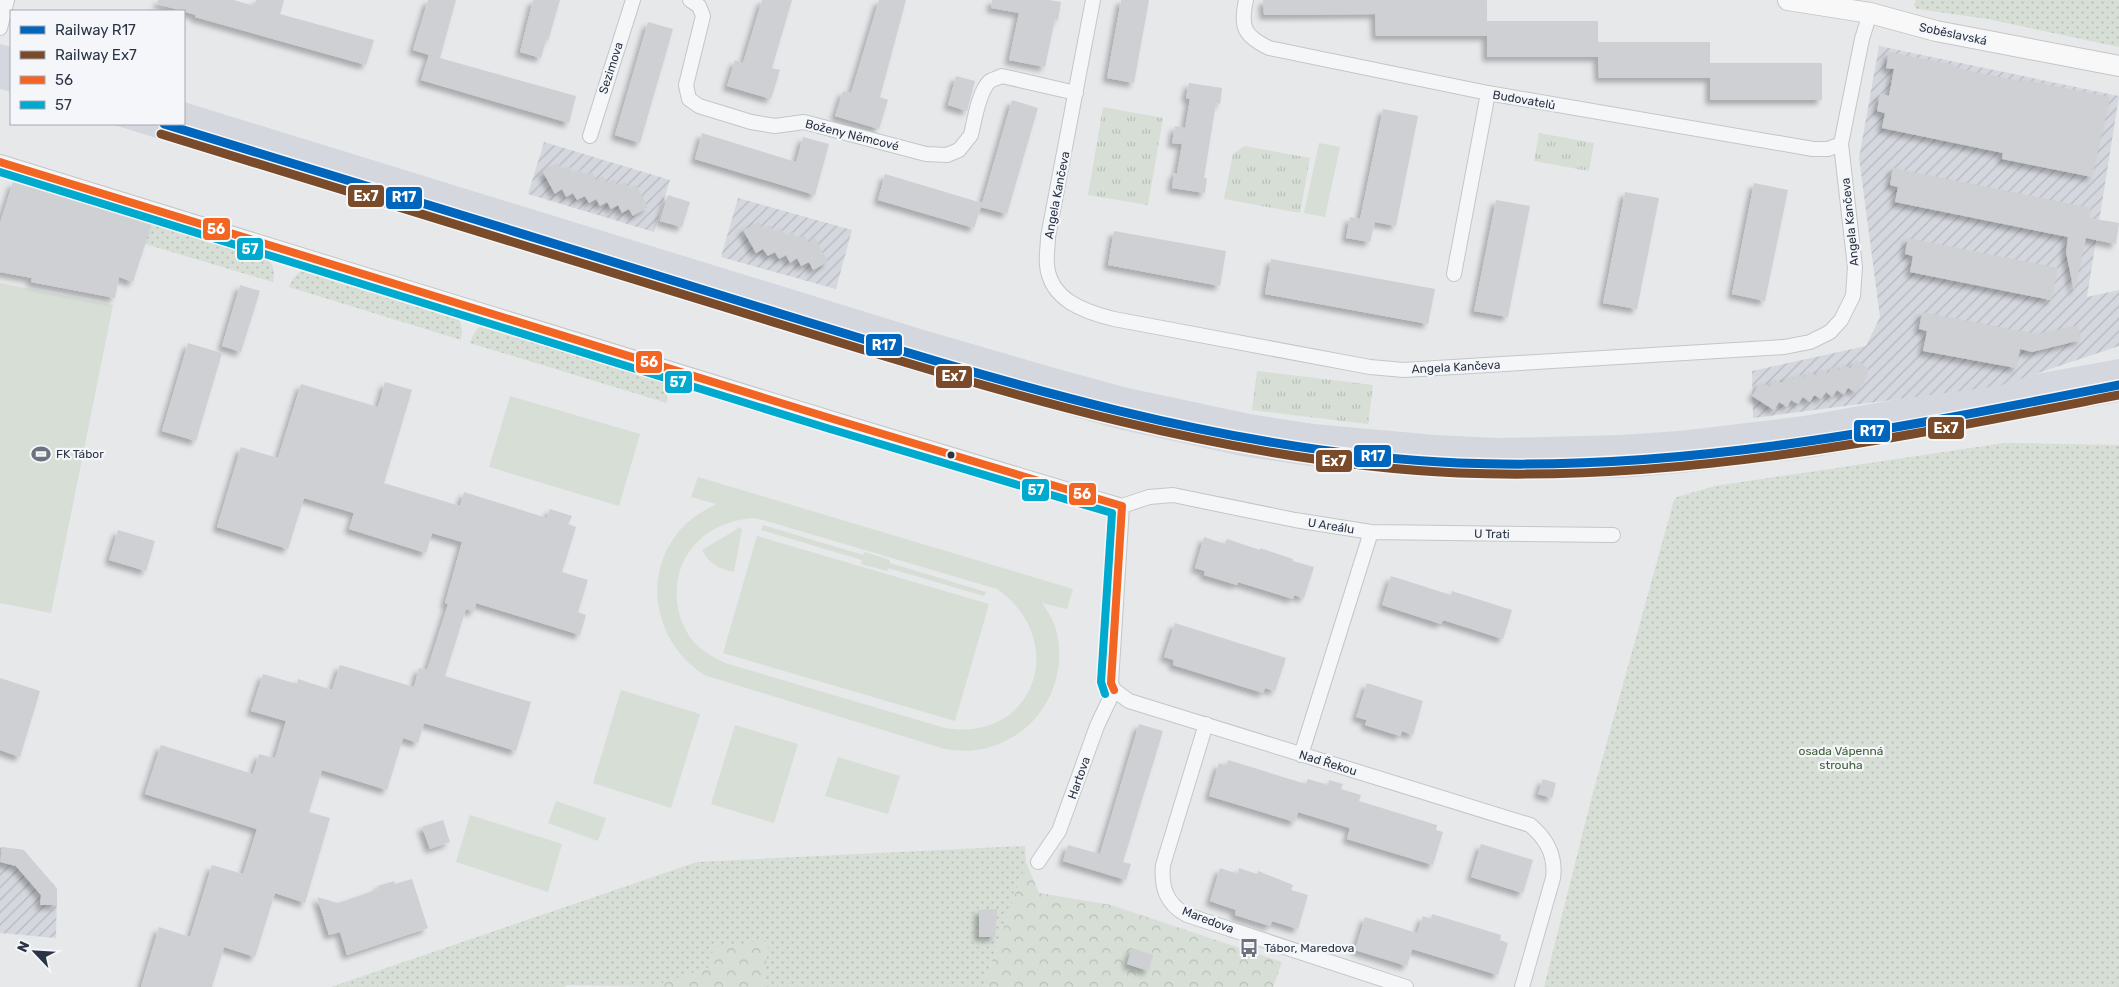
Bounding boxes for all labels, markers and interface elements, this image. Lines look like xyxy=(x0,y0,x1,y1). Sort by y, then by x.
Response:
legend xyxy=(10,10,185,125)
street label: Soběslavská xyxy=(1918,20,1988,48)
text: Railway R17 xyxy=(55,21,136,39)
street label: Sezimova xyxy=(596,40,626,96)
text: Railway Ex7 xyxy=(55,46,137,64)
text: 56 xyxy=(55,71,73,89)
street label: Budovatelů xyxy=(1491,88,1557,112)
text: 57 xyxy=(55,96,72,114)
street label: Boženy Němcové xyxy=(804,117,901,153)
street label: Angela Kančeva xyxy=(1042,150,1072,240)
street label: Angela Kančeva xyxy=(1838,177,1862,267)
line badge: Ex7 xyxy=(347,184,385,208)
line badge: R17 xyxy=(385,186,423,210)
text: Ex7 xyxy=(353,188,379,205)
text: R17 xyxy=(392,189,416,206)
line badge: 56 xyxy=(202,217,231,241)
text: 56 xyxy=(207,221,225,238)
line badge: 57 xyxy=(236,237,264,261)
text: 57 xyxy=(241,241,259,258)
line badge: R17 xyxy=(865,333,903,357)
text: R17 xyxy=(872,337,896,354)
line badge: 56 xyxy=(635,350,663,374)
text: 56 xyxy=(640,354,658,371)
street label: Angela Kančeva xyxy=(1411,358,1501,376)
line badge: Ex7 xyxy=(935,365,973,389)
text: Ex7 xyxy=(941,368,967,385)
line badge: 57 xyxy=(664,370,693,394)
text: 57 xyxy=(669,374,687,391)
line badge: Ex7 xyxy=(1927,416,1965,440)
line badge: R17 xyxy=(1853,419,1891,443)
text: Ex7 xyxy=(1933,420,1959,437)
text: R17 xyxy=(1860,423,1884,440)
sports icon: FK Tábor xyxy=(30,443,52,465)
line badge: R17 xyxy=(1353,444,1392,468)
place label: FK Tábor xyxy=(56,447,104,461)
text: R17 xyxy=(1361,448,1385,465)
line badge: Ex7 xyxy=(1315,449,1353,473)
unlabelled marker xyxy=(946,450,956,460)
text: Ex7 xyxy=(1321,453,1347,470)
line badge: 57 xyxy=(1021,478,1050,502)
text: 57 xyxy=(1027,482,1045,499)
line badge: 56 xyxy=(1068,482,1097,506)
text: 56 xyxy=(1073,486,1091,503)
street label: U Areálu xyxy=(1307,515,1355,537)
street label: U Trati xyxy=(1474,527,1510,541)
park label: osada Vápenná strouha xyxy=(1799,744,1883,772)
street label: Nad Řekou xyxy=(1297,748,1359,778)
street label: Hartova xyxy=(1065,755,1093,801)
street label: Maredova xyxy=(1180,904,1236,936)
north arrow xyxy=(10,927,60,977)
bus stop icon: Tábor, Maredova xyxy=(1238,937,1260,959)
text: N xyxy=(14,939,34,955)
place label: Tábor, Maredova xyxy=(1264,941,1355,955)

